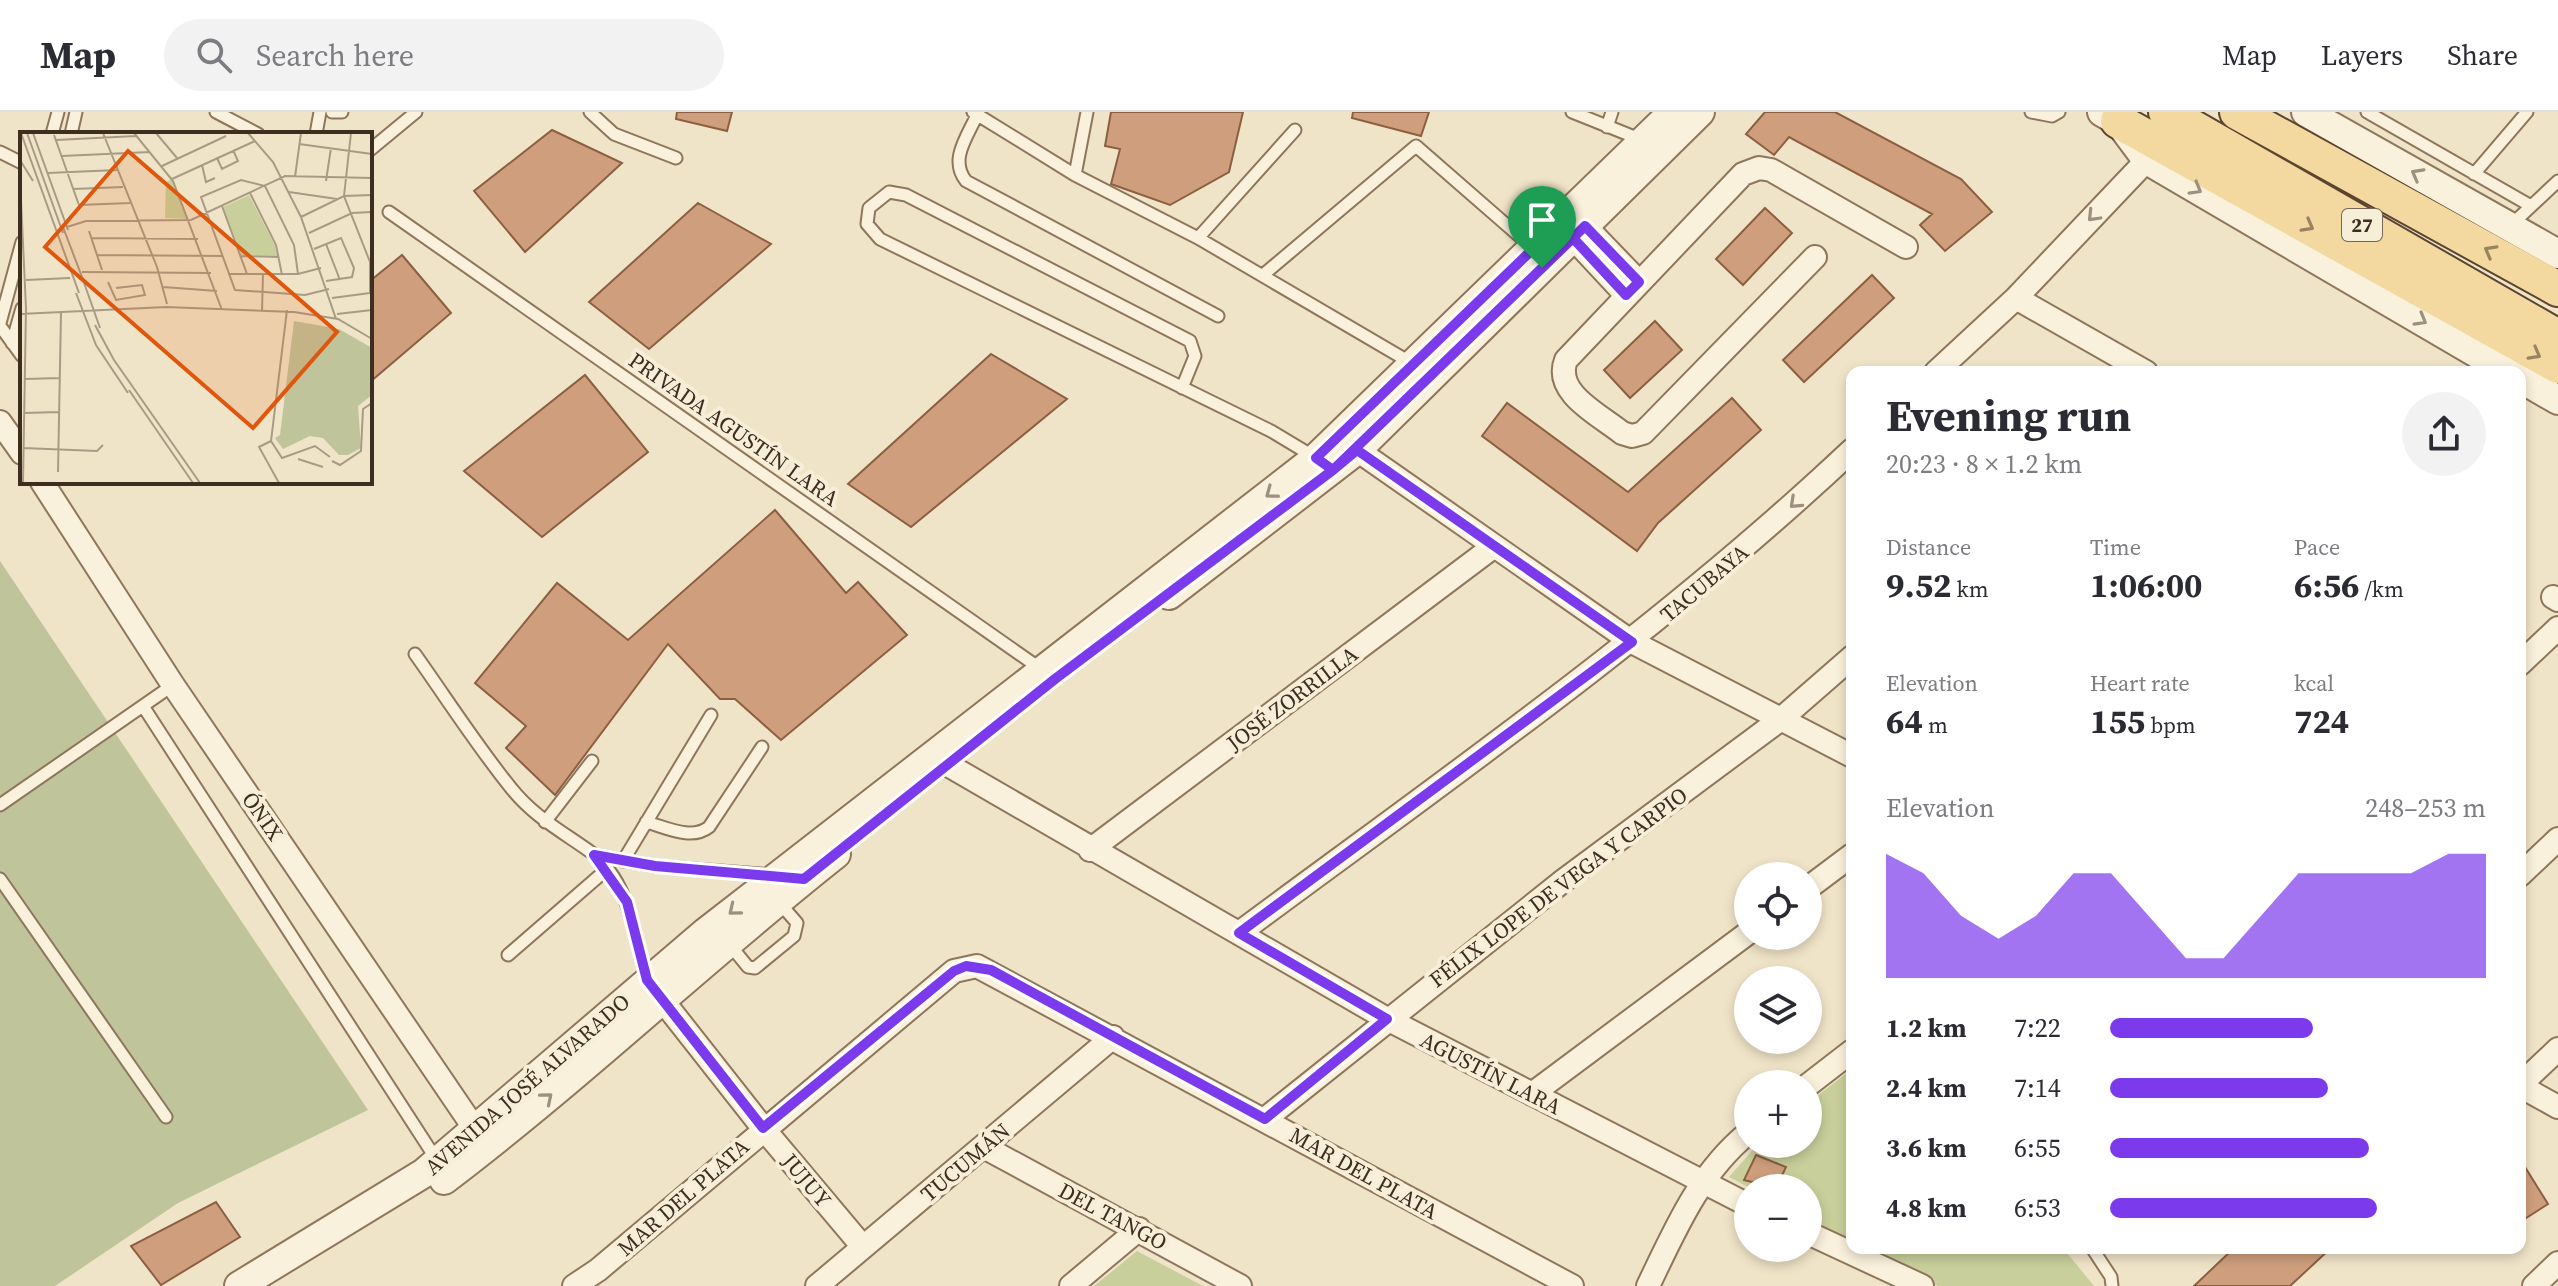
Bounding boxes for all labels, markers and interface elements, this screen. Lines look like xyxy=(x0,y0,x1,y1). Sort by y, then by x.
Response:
search box xyxy=(164,19,724,91)
text: Map xyxy=(40,29,116,81)
icon: search xyxy=(192,33,236,77)
text: Search here xyxy=(256,35,414,76)
text: Map xyxy=(2222,36,2277,74)
text: Layers xyxy=(2321,36,2403,74)
text: Share xyxy=(2447,36,2518,74)
inset map xyxy=(20,132,372,484)
one-way arrow xyxy=(2411,168,2426,184)
one-way arrow xyxy=(2187,179,2202,195)
pin xyxy=(1508,186,1576,268)
icon: arrive xyxy=(1520,198,1564,242)
one-way arrow xyxy=(2089,207,2103,222)
road number: 27 xyxy=(2342,209,2382,241)
one-way arrow xyxy=(2300,217,2315,232)
one-way arrow xyxy=(2483,246,2498,261)
one-way arrow xyxy=(2412,310,2427,326)
one-way arrow xyxy=(2527,344,2541,359)
street label: PRIVADA AGUSTÍN LARA xyxy=(623,345,845,513)
text: Evening run xyxy=(1886,385,2131,446)
button: share xyxy=(2402,392,2486,476)
text: 20:23 · 8 × 1.2 km xyxy=(1886,446,2082,482)
one-way arrow xyxy=(1265,483,1280,497)
one-way arrow xyxy=(1790,494,1804,509)
text: Distance xyxy=(1886,532,1971,562)
text: Time xyxy=(2090,532,2141,562)
text: Pace xyxy=(2294,532,2340,562)
street label: TACUBAYA xyxy=(1653,537,1755,629)
text: 9.52 xyxy=(1886,562,1951,608)
text: 1:06:00 xyxy=(2090,562,2203,608)
text: 6:56 xyxy=(2294,562,2359,608)
text: km xyxy=(1951,574,1988,604)
text: /km xyxy=(2359,574,2404,604)
street label: JOSÉ ZORRILLA xyxy=(1219,639,1364,758)
text: Elevation xyxy=(1886,668,1978,698)
text: Heart rate xyxy=(2090,668,2190,698)
text: kcal xyxy=(2294,668,2334,698)
text: 64 xyxy=(1886,698,1923,744)
text: 155 xyxy=(2090,698,2145,744)
text: 724 xyxy=(2294,698,2349,744)
text: m xyxy=(1923,710,1948,740)
text: bpm xyxy=(2145,710,2196,740)
street label: FÉLIX LOPE DE VEGA Y CARPIO xyxy=(1423,780,1693,994)
street label: ÓNIX xyxy=(235,785,291,847)
text: Elevation xyxy=(1886,790,1995,826)
text: 248–253 m xyxy=(2365,790,2486,826)
map controls xyxy=(1734,862,1822,1262)
button: locate xyxy=(1734,862,1822,950)
one-way arrow xyxy=(729,900,743,915)
button: layers xyxy=(1734,966,1822,1054)
street label: AVENIDA JOSÉ ALVARADO xyxy=(418,986,636,1182)
text: 1.2 km xyxy=(1886,1010,1967,1046)
text: 7:22 xyxy=(2014,1010,2061,1046)
street label: AGUSTÍN LARA xyxy=(1415,1025,1567,1122)
button: + xyxy=(1734,1070,1822,1158)
text: 2.4 km xyxy=(1886,1070,1967,1106)
text: 7:14 xyxy=(2014,1070,2061,1106)
one-way arrow xyxy=(538,1093,552,1108)
street label: TUCUMÁN xyxy=(914,1116,1016,1208)
street label: MAR DEL PLATA xyxy=(1284,1120,1444,1226)
text: 3.6 km xyxy=(1886,1130,1967,1166)
text: 6:55 xyxy=(2014,1130,2061,1166)
street label: MAR DEL PLATA xyxy=(611,1131,756,1263)
street label: JUJUY xyxy=(775,1146,838,1213)
button: − xyxy=(1734,1174,1822,1262)
street label: DEL TANGO xyxy=(1054,1175,1172,1257)
text: 4.8 km xyxy=(1886,1190,1967,1226)
text: 6:53 xyxy=(2014,1190,2061,1226)

